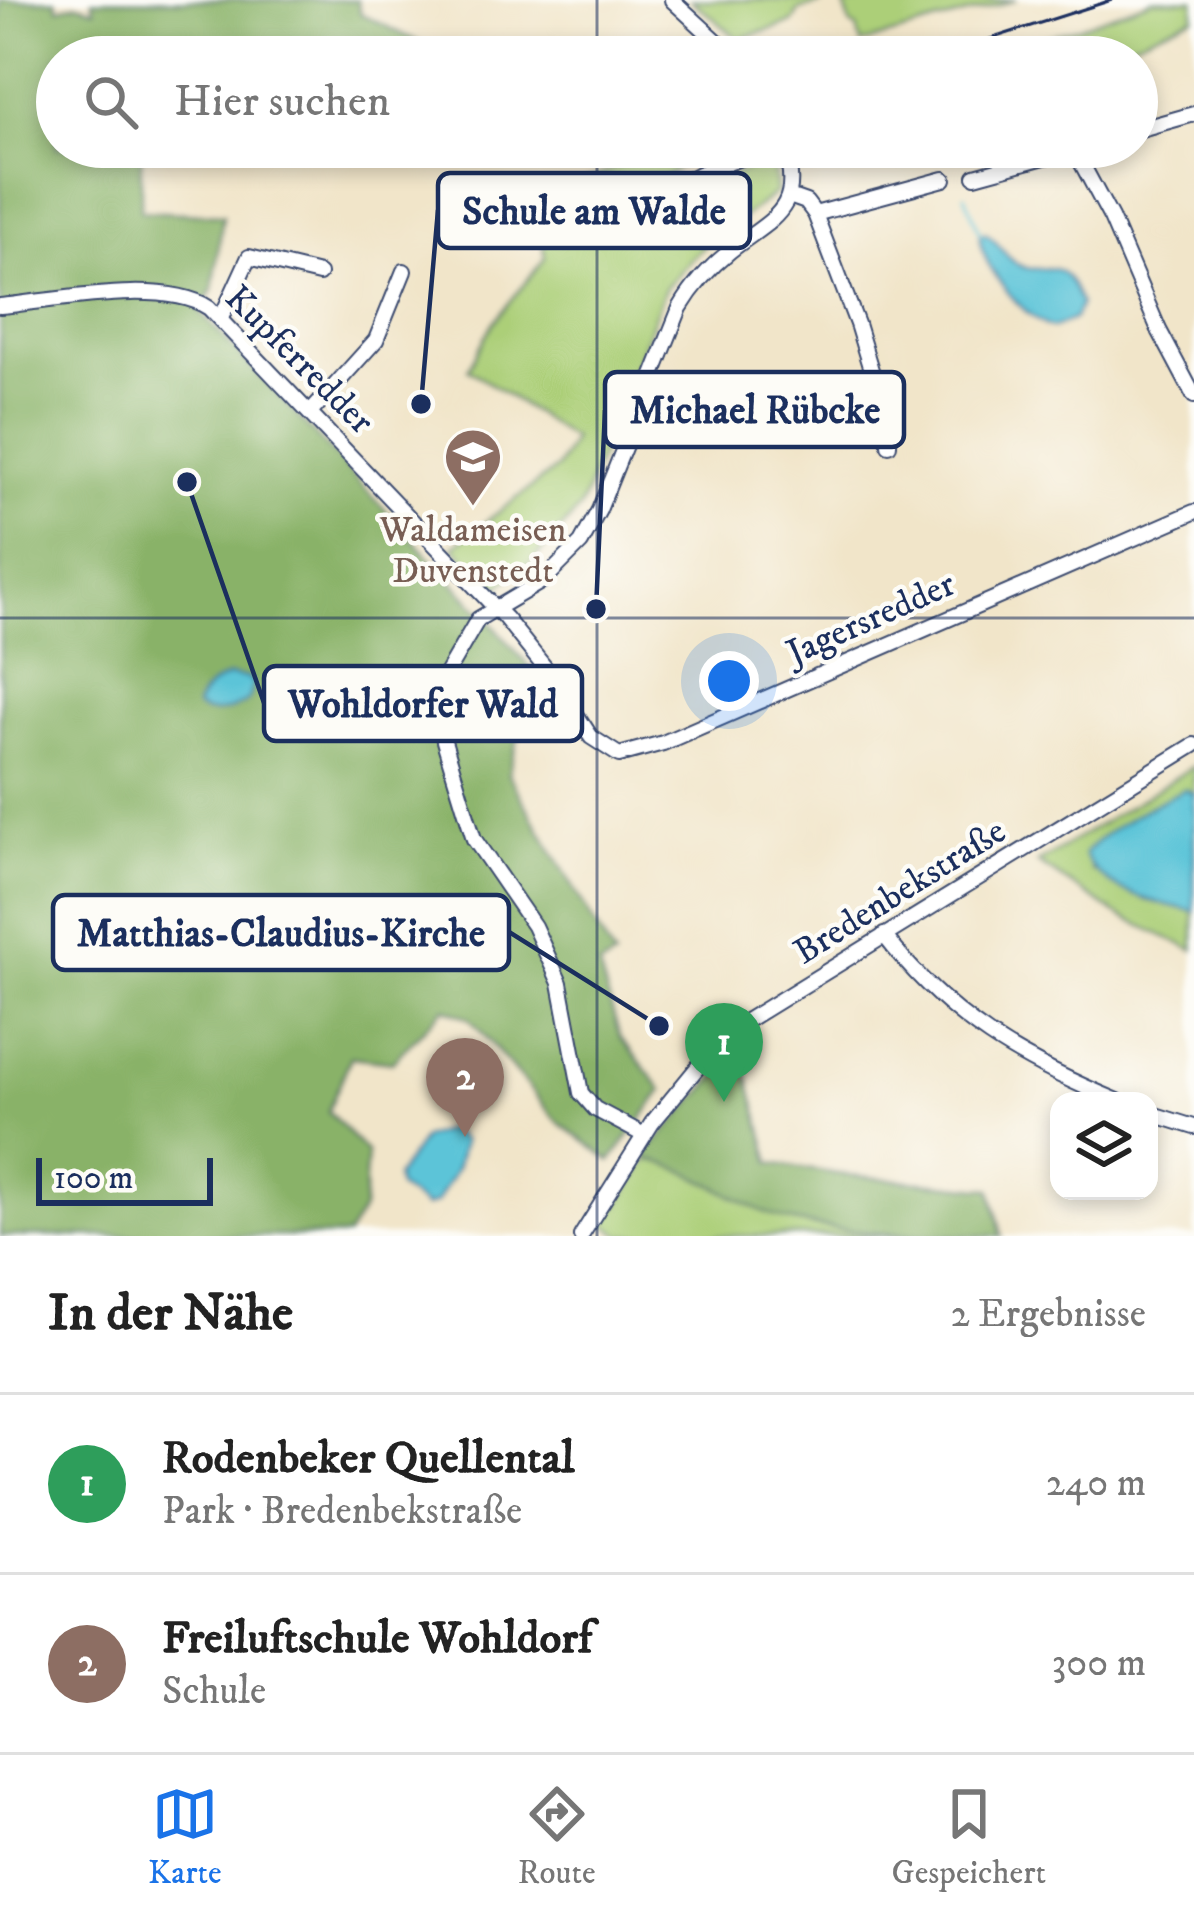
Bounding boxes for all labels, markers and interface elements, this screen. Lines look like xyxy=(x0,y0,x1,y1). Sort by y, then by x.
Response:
search box xyxy=(36,36,1158,168)
icon: search xyxy=(78,69,144,135)
text: Hier suchen xyxy=(174,74,390,130)
callout: Schule am Walde xyxy=(438,173,750,248)
text: Schule am Walde xyxy=(462,188,726,237)
street label: Kupferredder xyxy=(215,276,383,444)
callout: Michael Rübcke xyxy=(605,372,904,447)
text: Michael Rübcke xyxy=(630,387,880,436)
school or university icon: Waldameisen Duvenstedt xyxy=(442,426,504,508)
place label: Waldameisen Duvenstedt xyxy=(378,508,567,594)
street label: Jagersredder xyxy=(777,562,963,677)
your location xyxy=(699,651,759,711)
callout: Wohldorfer Wald xyxy=(264,666,582,741)
text: Wohldorfer Wald xyxy=(287,681,560,730)
street label: Bredenbekstraße xyxy=(786,809,1014,975)
callout: Matthias-Claudius-Kirche xyxy=(53,895,509,970)
text: Matthias-Claudius-Kirche xyxy=(77,910,485,959)
pin: 1 xyxy=(685,1003,763,1102)
pin: 2 xyxy=(426,1038,504,1137)
map controls xyxy=(1050,1092,1158,1200)
button: layers xyxy=(1050,1092,1158,1200)
scale bar xyxy=(36,1152,213,1205)
text: 100 m xyxy=(54,1158,133,1199)
text: In der Nähe xyxy=(48,1282,293,1346)
text: 2 Ergebnisse xyxy=(950,1290,1146,1339)
text: Rodenbeker Quellental xyxy=(162,1431,574,1487)
text: 1 xyxy=(80,1459,94,1508)
text: 240 m xyxy=(1046,1459,1146,1508)
text: Park · Bredenbekstraße xyxy=(162,1487,522,1536)
text: Freiluftschule Wohldorf xyxy=(162,1611,592,1667)
text: 2 xyxy=(77,1639,97,1688)
text: 300 m xyxy=(1052,1639,1146,1688)
text: Schule xyxy=(162,1667,266,1716)
tab: Karte xyxy=(148,1781,222,1894)
tab: Route xyxy=(518,1781,596,1894)
tab: Gespeichert xyxy=(892,1781,1046,1894)

